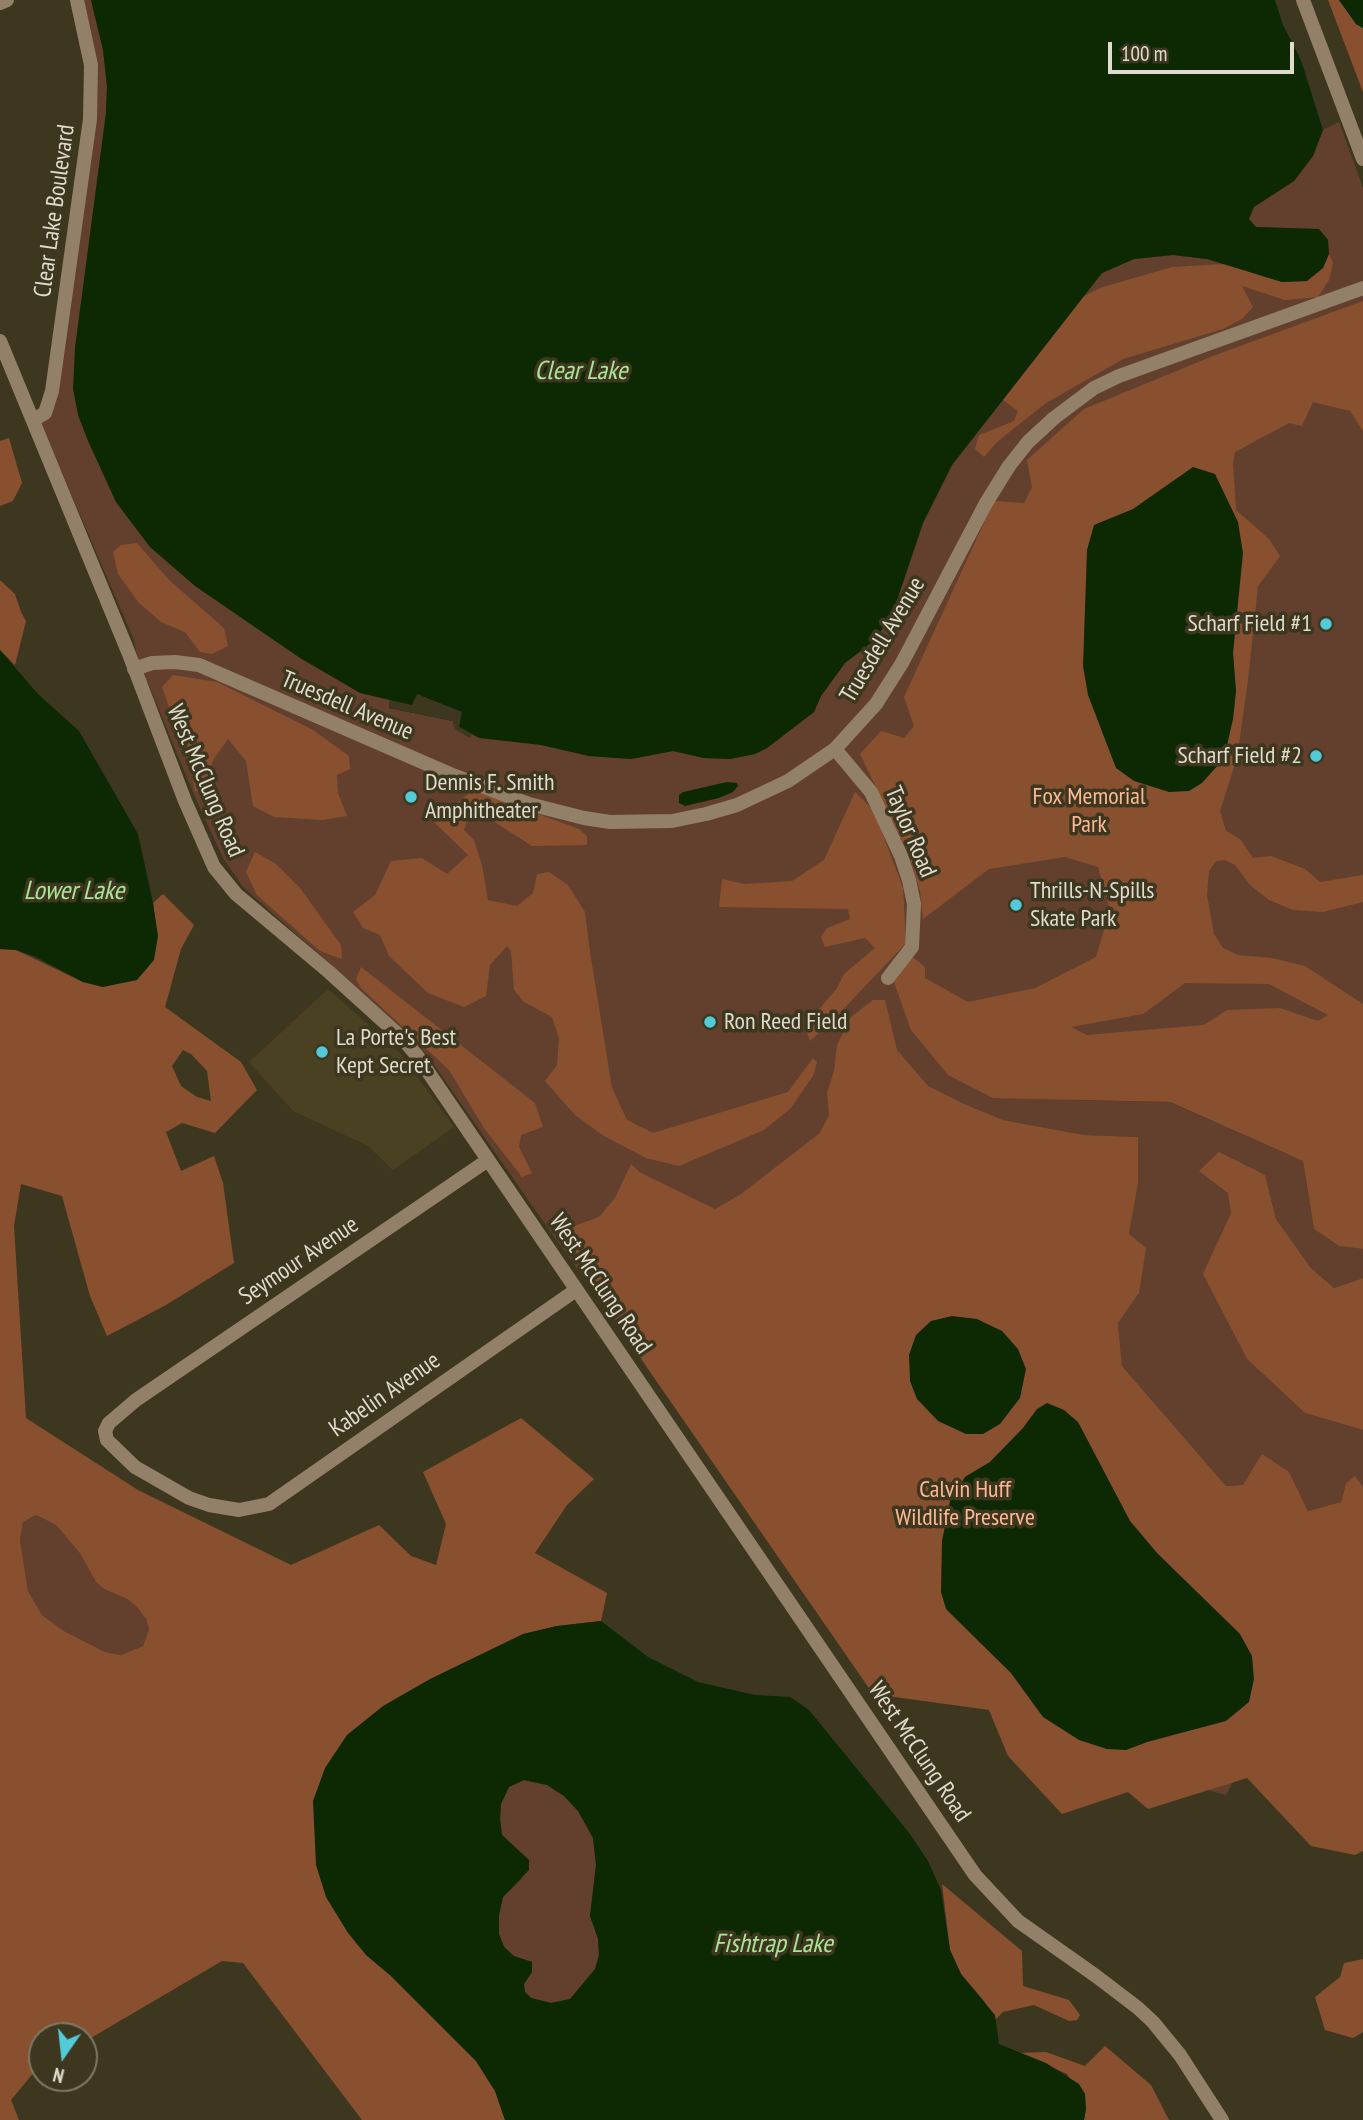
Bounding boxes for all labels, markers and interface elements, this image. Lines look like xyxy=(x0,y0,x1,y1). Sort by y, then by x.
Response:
scale bar xyxy=(1111,28,1296,72)
text: 100 m xyxy=(1121,40,1167,67)
street label: Clear Lake Boulevard xyxy=(29,123,81,299)
water label: Clear Lake xyxy=(534,356,628,388)
street label: Truesdell Avenue xyxy=(834,572,932,708)
place label: Scharf Field #1 xyxy=(1187,610,1312,638)
marker: Scharf Field #1 xyxy=(1318,616,1334,632)
street label: Truesdell Avenue xyxy=(276,665,418,747)
street label: West McClung Road xyxy=(160,700,250,862)
place label: Scharf Field #2 xyxy=(1177,742,1302,770)
marker: Scharf Field #2 xyxy=(1308,748,1324,764)
place label: Dennis F. Smith Amphitheater xyxy=(425,769,555,825)
street label: Taylor Road xyxy=(878,782,942,882)
park label: Fox Memorial Park xyxy=(1033,783,1145,839)
marker: Dennis F. Smith Amphitheater xyxy=(403,789,419,805)
water label: Lower Lake xyxy=(24,876,124,908)
place label: Thrills-N-Spills Skate Park xyxy=(1030,877,1154,933)
marker: Thrills-N-Spills Skate Park xyxy=(1008,897,1024,913)
place label: Ron Reed Field xyxy=(724,1008,847,1036)
marker: Ron Reed Field xyxy=(702,1014,718,1030)
place label: La Porte's Best Kept Secret xyxy=(336,1024,456,1080)
marker: La Porte's Best Kept Secret xyxy=(314,1044,330,1060)
street label: West McClung Road xyxy=(543,1208,657,1360)
street label: Seymour Avenue xyxy=(234,1211,364,1311)
street label: Kabelin Avenue xyxy=(324,1346,446,1444)
park label: Calvin Huff Wildlife Preserve xyxy=(895,1476,1035,1532)
street label: West McClung Road xyxy=(862,1676,976,1828)
water label: Fishtrap Lake xyxy=(713,1929,833,1961)
north arrow xyxy=(28,2022,98,2092)
text: N xyxy=(51,2063,66,2088)

